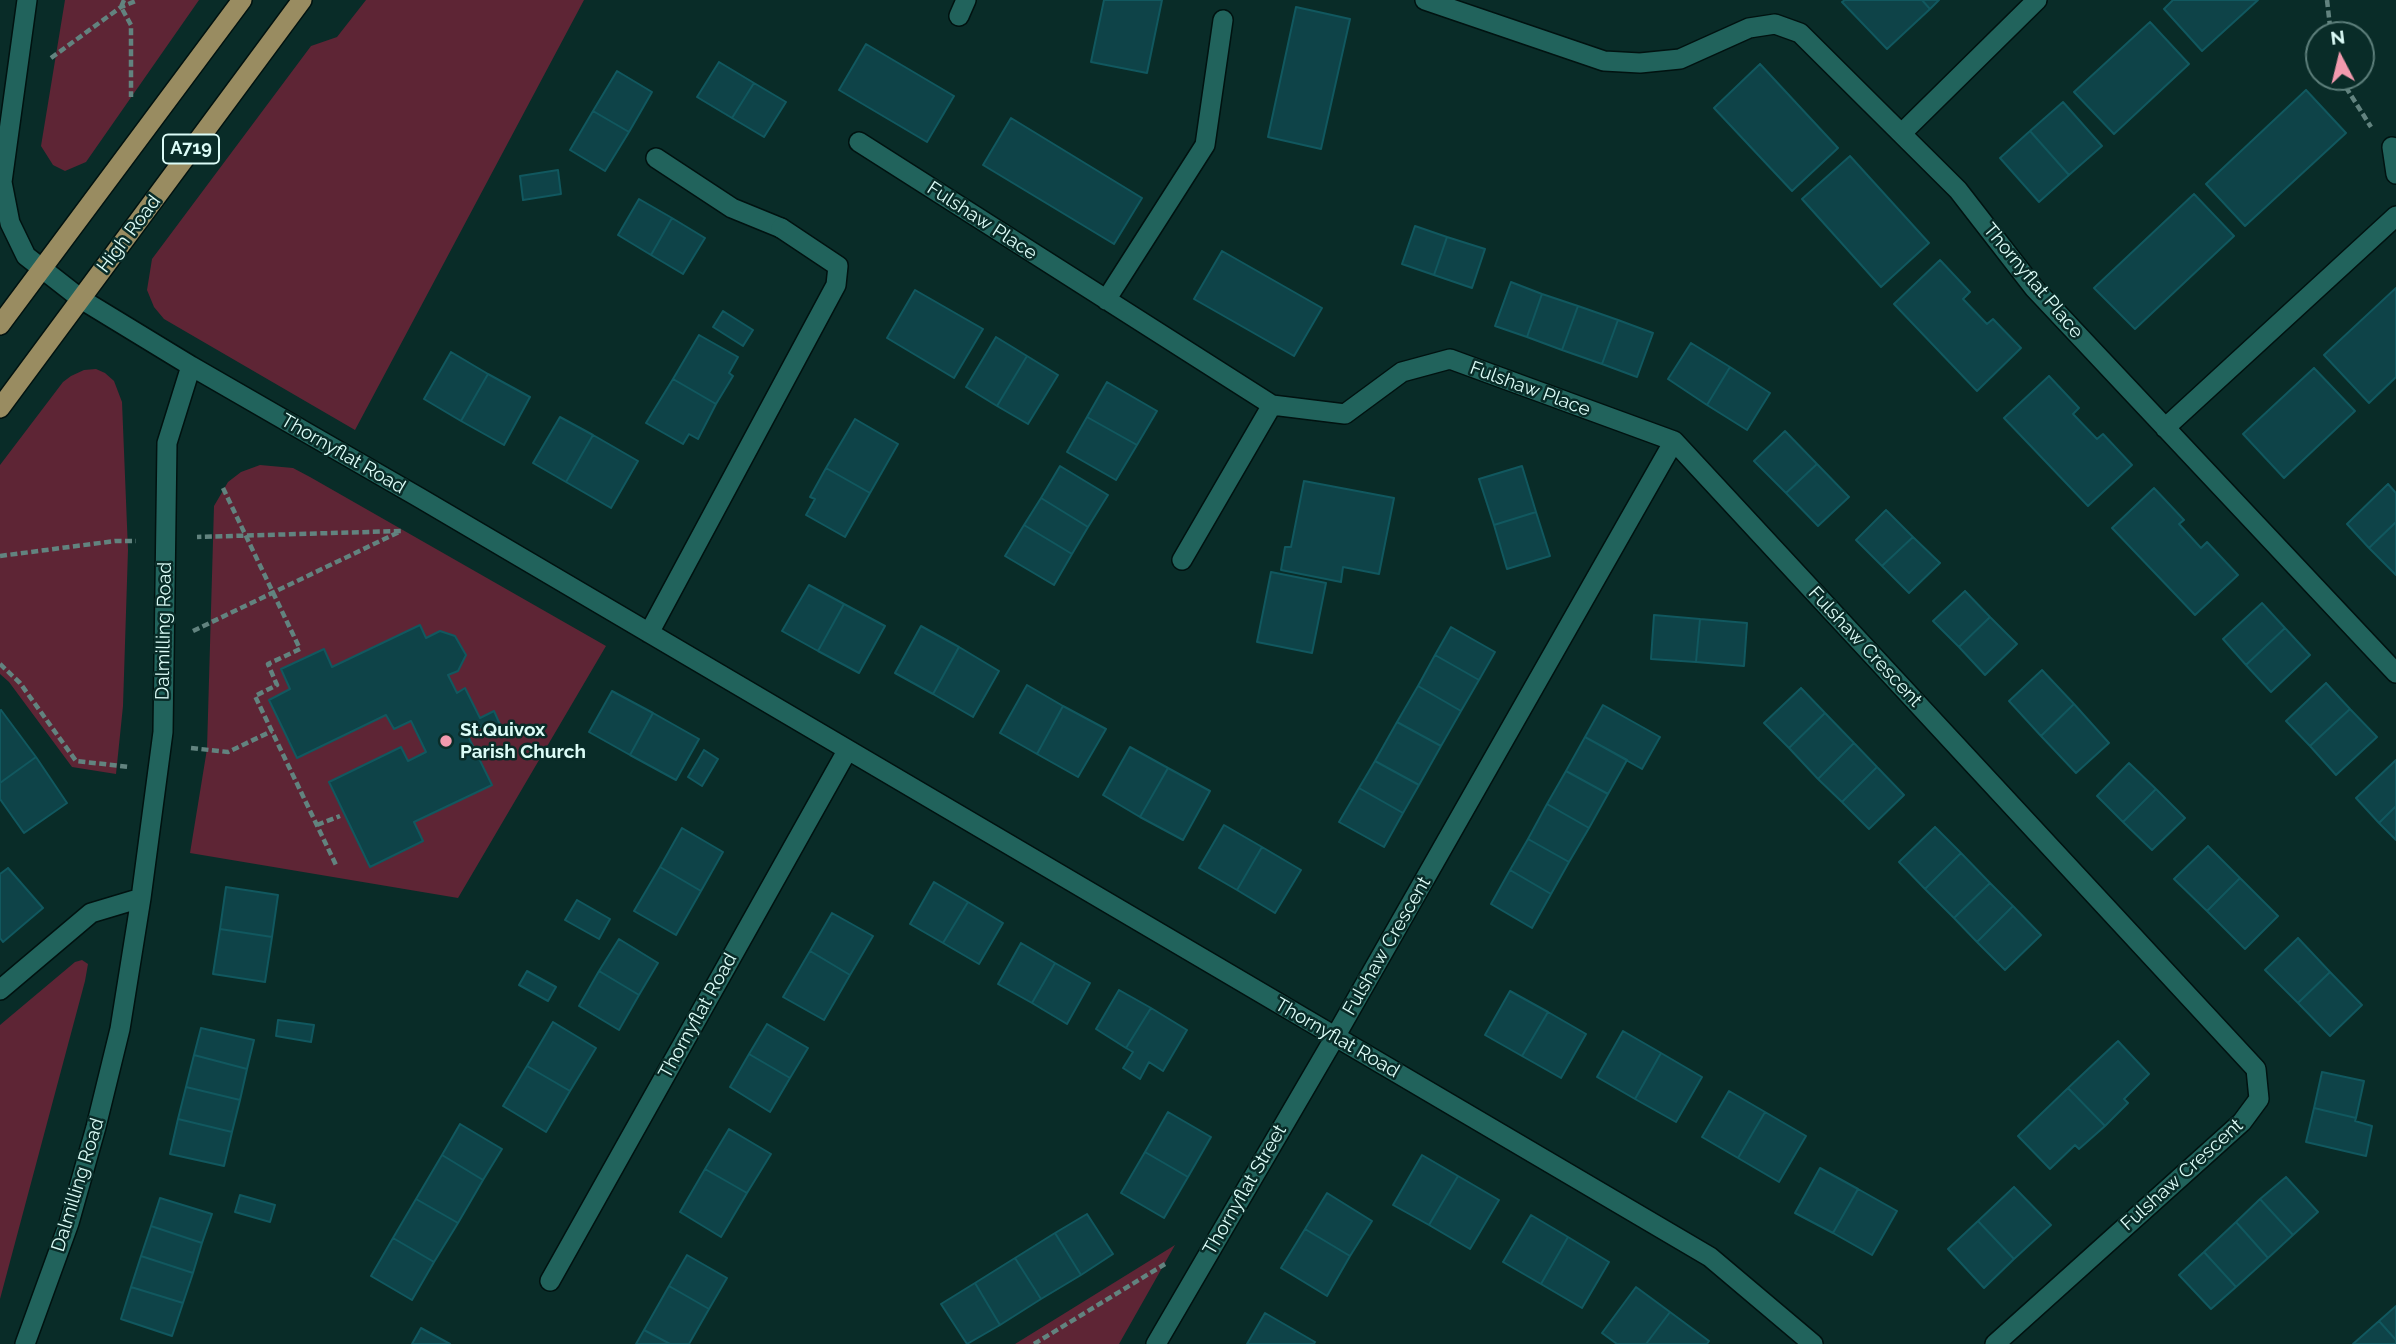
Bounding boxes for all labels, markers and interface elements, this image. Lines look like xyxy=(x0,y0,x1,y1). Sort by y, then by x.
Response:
north arrow xyxy=(2305,21,2375,91)
text: N xyxy=(2329,25,2346,49)
road number: A719 xyxy=(163,134,219,164)
street label: Fulshaw Place xyxy=(923,177,1041,265)
street label: High Road xyxy=(92,191,166,277)
street label: Thornyflat Place xyxy=(1978,219,2088,343)
street label: Fulshaw Place xyxy=(1467,357,1593,421)
street label: Thornyflat Road xyxy=(277,409,409,499)
street label: Dalmilling Road xyxy=(151,562,177,700)
street label: Fulshaw Crescent xyxy=(1803,582,1927,712)
place label: St.Quivox Parish Church xyxy=(460,719,586,763)
marker: St.Quivox Parish Church xyxy=(438,733,454,749)
street label: Fulshaw Crescent xyxy=(1338,873,1436,1019)
street label: Thornyflat Road xyxy=(654,949,742,1083)
street label: Thornyflat Road xyxy=(1271,993,1403,1083)
street label: Fulshaw Crescent xyxy=(2116,1114,2248,1236)
street label: Dalmilling Road xyxy=(47,1116,109,1254)
street label: Thornyflat Street xyxy=(1198,1121,1292,1259)

